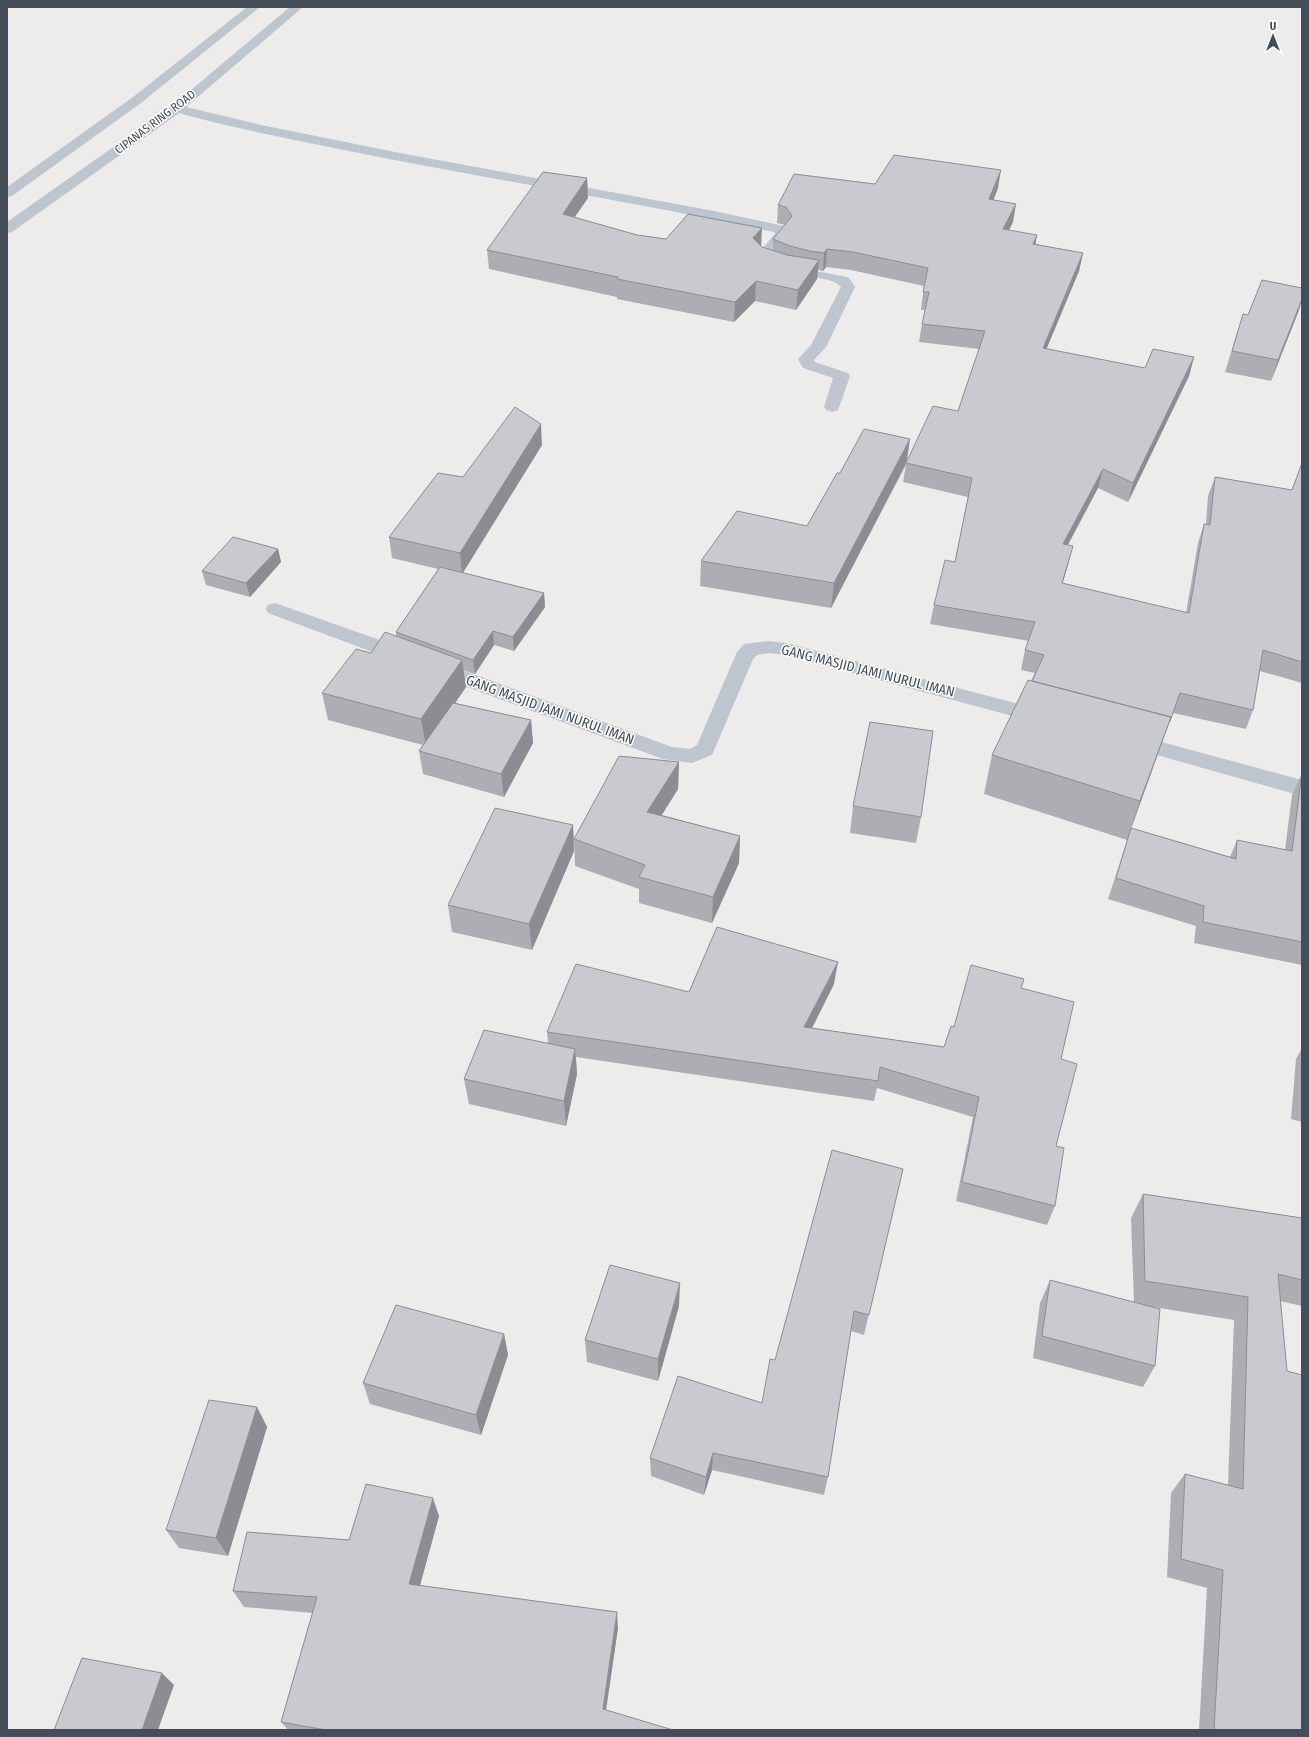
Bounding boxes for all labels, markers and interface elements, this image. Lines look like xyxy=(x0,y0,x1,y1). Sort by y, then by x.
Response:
north arrow xyxy=(1253,16,1293,56)
text: U xyxy=(1270,20,1276,33)
street label: CIPANAS RING ROAD xyxy=(112,87,198,157)
street label: GANG MASJID JAMI NURUL IMAN xyxy=(780,641,956,701)
street label: GANG MASJID JAMI NURUL IMAN xyxy=(464,672,636,748)

